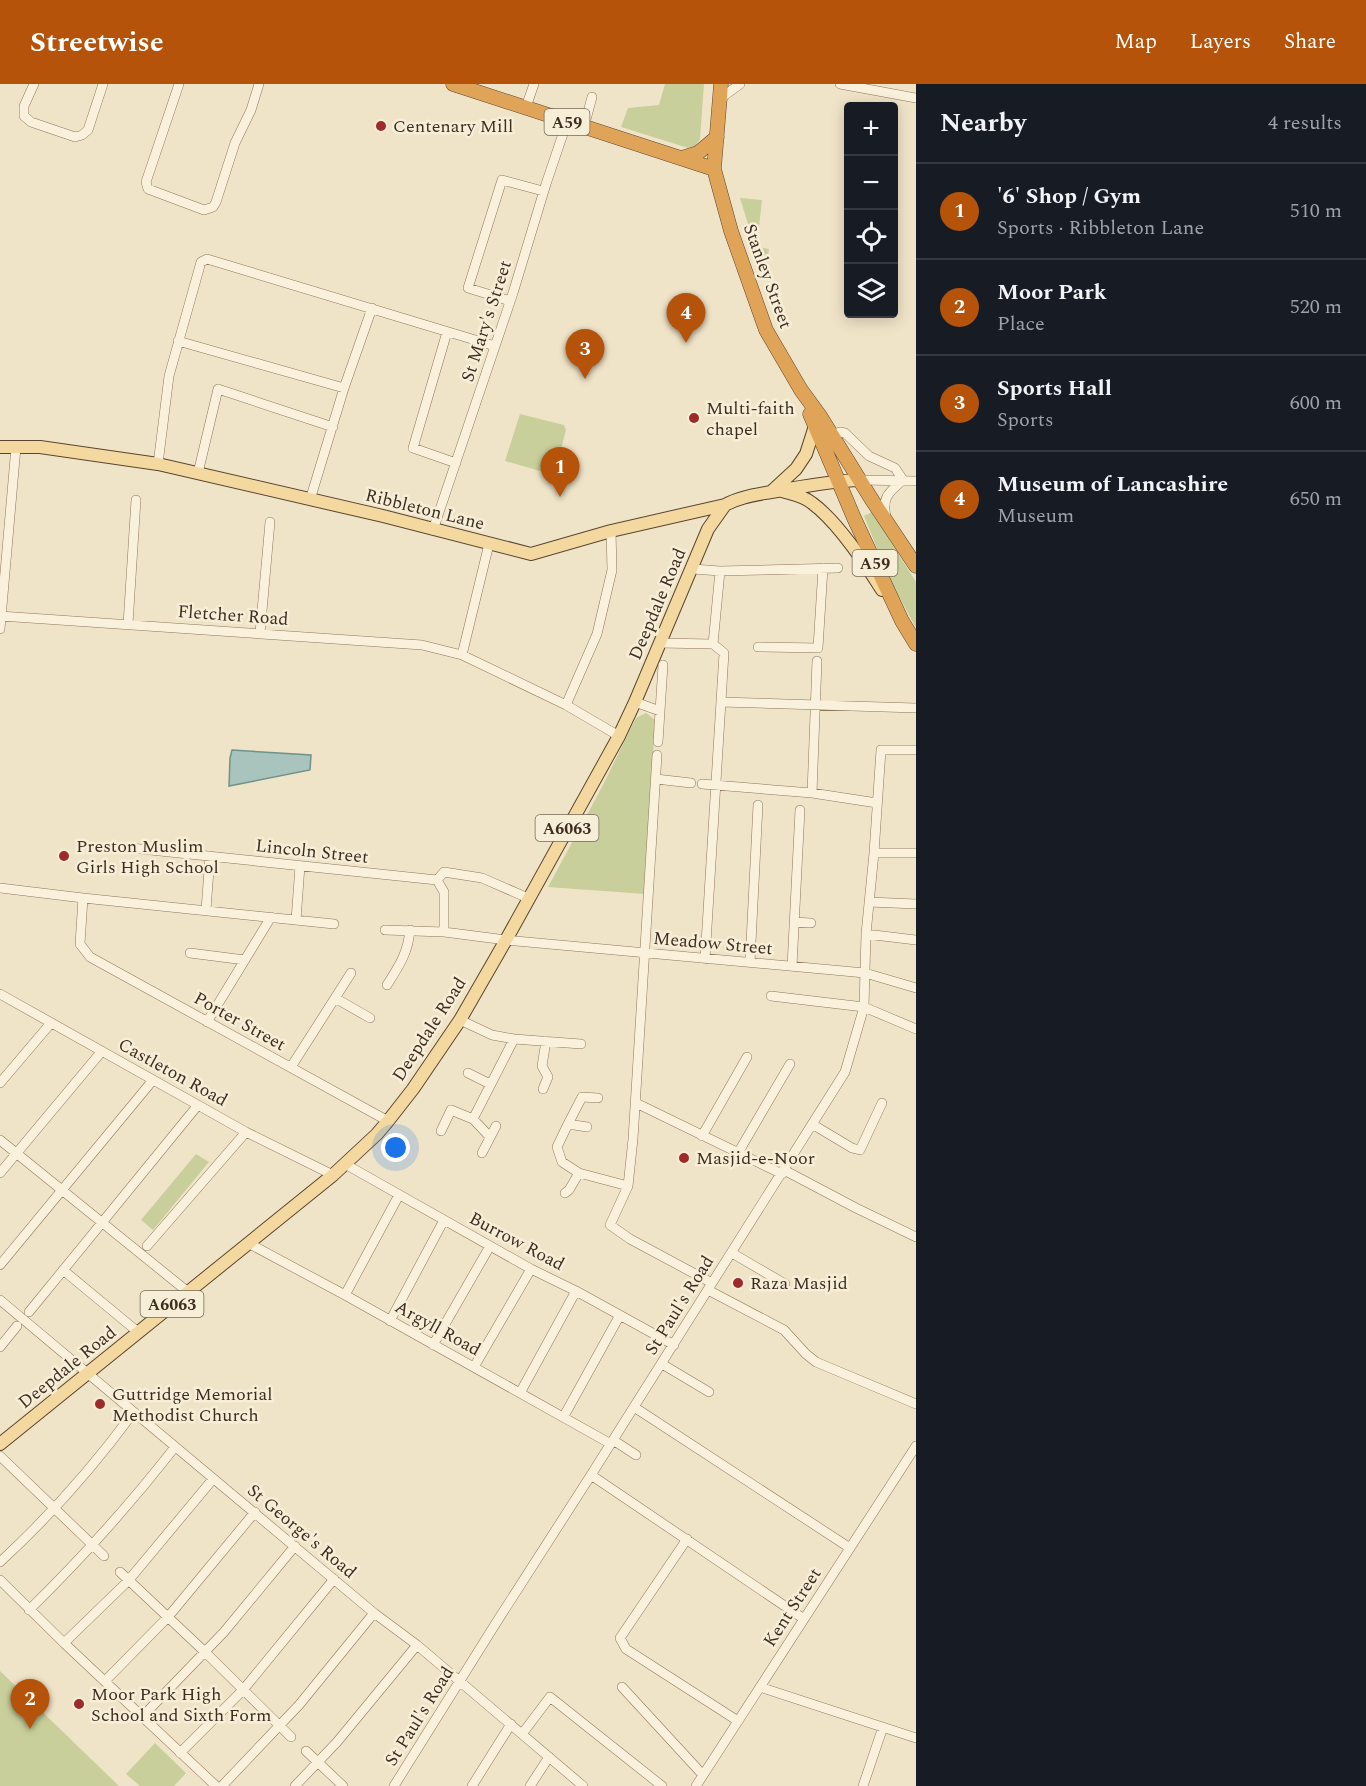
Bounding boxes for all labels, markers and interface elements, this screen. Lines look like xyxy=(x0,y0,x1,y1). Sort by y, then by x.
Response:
text: Streetwise xyxy=(30,21,164,64)
text: Map xyxy=(1115,26,1157,58)
text: Layers xyxy=(1190,26,1251,58)
text: Share xyxy=(1284,26,1336,58)
map controls xyxy=(844,102,898,318)
button: + xyxy=(844,102,898,156)
text: Nearby xyxy=(940,103,1026,143)
text: 4 results xyxy=(1268,108,1342,138)
road number: A59 xyxy=(544,109,590,135)
place label: Centenary Mill xyxy=(393,113,513,140)
marker: Centenary Mill xyxy=(374,119,388,133)
button: − xyxy=(844,156,898,210)
text: '6' Shop / Gym xyxy=(997,180,1141,213)
text: 1 xyxy=(954,196,965,226)
text: 510 m xyxy=(1290,196,1342,226)
button: locate xyxy=(844,210,898,264)
text: Sports · Ribbleton Lane xyxy=(997,213,1204,243)
street label: Stanley Street xyxy=(736,220,799,332)
street label: St Mary's Street xyxy=(454,257,519,385)
button: layers xyxy=(844,264,898,318)
text: Moor Park xyxy=(997,276,1107,309)
text: 2 xyxy=(954,292,965,322)
text: 520 m xyxy=(1290,292,1342,322)
pin: 4 xyxy=(666,294,706,343)
text: Place xyxy=(997,309,1045,339)
pin: 3 xyxy=(566,330,604,379)
text: Sports Hall xyxy=(997,372,1112,405)
text: 3 xyxy=(954,388,965,418)
text: 600 m xyxy=(1290,388,1342,418)
place label: Multi-faith chapel xyxy=(706,395,795,443)
text: Sports xyxy=(997,405,1054,435)
marker: Multi-faith chapel xyxy=(687,411,701,425)
pin: 1 xyxy=(540,448,580,497)
text: Museum of Lancashire xyxy=(997,468,1228,501)
street label: Ribbleton Lane xyxy=(362,482,487,537)
text: 4 xyxy=(954,484,965,514)
text: 650 m xyxy=(1290,484,1342,514)
text: Museum xyxy=(997,501,1074,531)
street label: Deepdale Road xyxy=(622,544,693,664)
road number: A59 xyxy=(852,550,898,576)
street label: Fletcher Road xyxy=(177,598,289,633)
road number: A6063 xyxy=(536,815,598,841)
street label: Lincoln Street xyxy=(254,832,370,871)
place label: Preston Muslim Girls High School xyxy=(76,833,219,881)
marker: Preston Muslim Girls High School xyxy=(57,849,71,863)
street label: Meadow Street xyxy=(652,925,774,962)
street label: Deepdale Road xyxy=(386,972,473,1087)
street label: Porter Street xyxy=(189,985,291,1058)
street label: Castleton Road xyxy=(113,1031,232,1114)
your location xyxy=(381,1133,410,1162)
place label: Masjid-e-Noor xyxy=(696,1145,815,1172)
marker: Masjid-e-Noor xyxy=(677,1151,691,1165)
street label: Burrow Road xyxy=(464,1205,569,1278)
street label: St Paul's Road xyxy=(638,1250,721,1360)
place label: Raza Masjid xyxy=(750,1270,848,1297)
marker: Raza Masjid xyxy=(731,1276,745,1290)
road number: A6063 xyxy=(140,1291,204,1317)
street label: Argyll Road xyxy=(390,1294,486,1363)
street label: Deepdale Road xyxy=(12,1319,122,1415)
place label: Guttridge Memorial Methodist Church xyxy=(112,1381,273,1429)
marker: Guttridge Memorial Methodist Church xyxy=(93,1397,107,1411)
street label: St George's Road xyxy=(241,1477,362,1585)
street label: Kent Street xyxy=(757,1562,828,1652)
street label: St Paul's Road xyxy=(378,1661,461,1771)
pin: 2 xyxy=(10,1680,50,1729)
place label: Moor Park High School and Sixth Form xyxy=(91,1681,272,1729)
marker: Moor Park High School and Sixth Form xyxy=(72,1697,86,1711)

